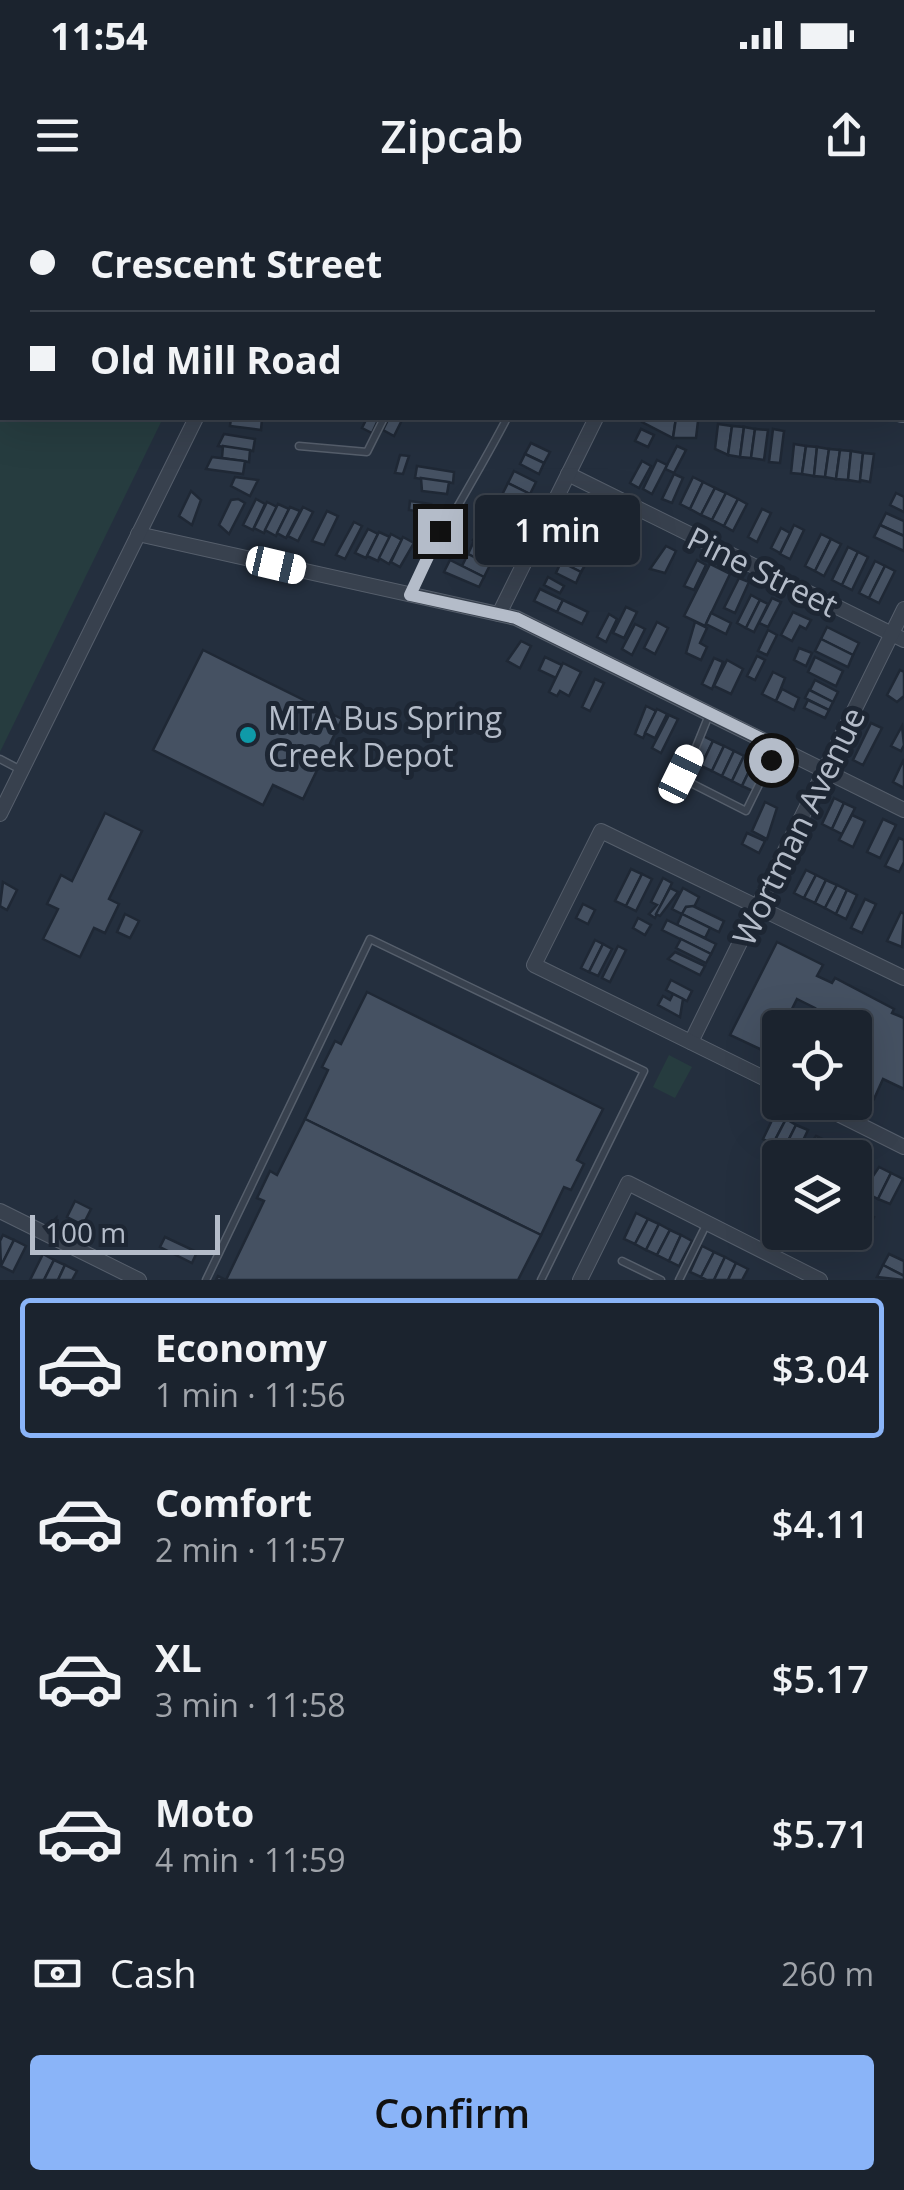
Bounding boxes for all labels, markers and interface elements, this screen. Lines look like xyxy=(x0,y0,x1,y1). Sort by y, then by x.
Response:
text: 11:54 xyxy=(50,9,148,61)
text: Zipcab xyxy=(381,105,523,166)
icon: menu xyxy=(30,108,85,163)
icon: share xyxy=(819,108,874,163)
text: Crescent Street xyxy=(90,237,382,289)
text: Old Mill Road xyxy=(90,333,342,385)
callout: 1 min xyxy=(475,496,640,566)
text: 1 min xyxy=(514,508,601,551)
route end xyxy=(418,509,463,554)
street label: Pine Street xyxy=(680,516,846,626)
car xyxy=(243,544,309,586)
place label: MTA Bus Spring Creek Depot xyxy=(268,696,502,776)
street label: Wortman Avenue xyxy=(722,700,874,952)
marker: MTA Bus Spring Creek Depot xyxy=(237,724,259,746)
route start xyxy=(749,738,794,783)
car xyxy=(654,740,708,808)
map controls xyxy=(762,1010,872,1250)
button: locate xyxy=(762,1010,872,1120)
button: layers xyxy=(762,1140,872,1250)
scale bar xyxy=(30,1210,220,1254)
text: 100 m xyxy=(45,1213,126,1251)
text: Economy xyxy=(155,1321,327,1373)
icon: car xyxy=(35,1323,125,1413)
text: $3.04 xyxy=(772,1342,869,1394)
text: 1 min · 11:56 xyxy=(155,1373,346,1416)
text: Comfort xyxy=(155,1476,312,1528)
icon: car xyxy=(35,1478,125,1568)
text: $4.11 xyxy=(772,1497,869,1549)
text: 2 min · 11:57 xyxy=(155,1528,346,1571)
text: XL xyxy=(155,1631,202,1683)
icon: car xyxy=(35,1633,125,1723)
text: $5.17 xyxy=(772,1652,869,1704)
text: 3 min · 11:58 xyxy=(155,1683,346,1726)
text: Moto xyxy=(155,1786,254,1838)
icon: car xyxy=(35,1788,125,1878)
text: $5.71 xyxy=(772,1807,869,1859)
text: 4 min · 11:59 xyxy=(155,1838,346,1881)
icon: cash xyxy=(30,1946,85,2001)
text: Cash xyxy=(110,1947,196,1999)
text: 260 m xyxy=(781,1952,874,1995)
button: Confirm xyxy=(30,2055,874,2170)

